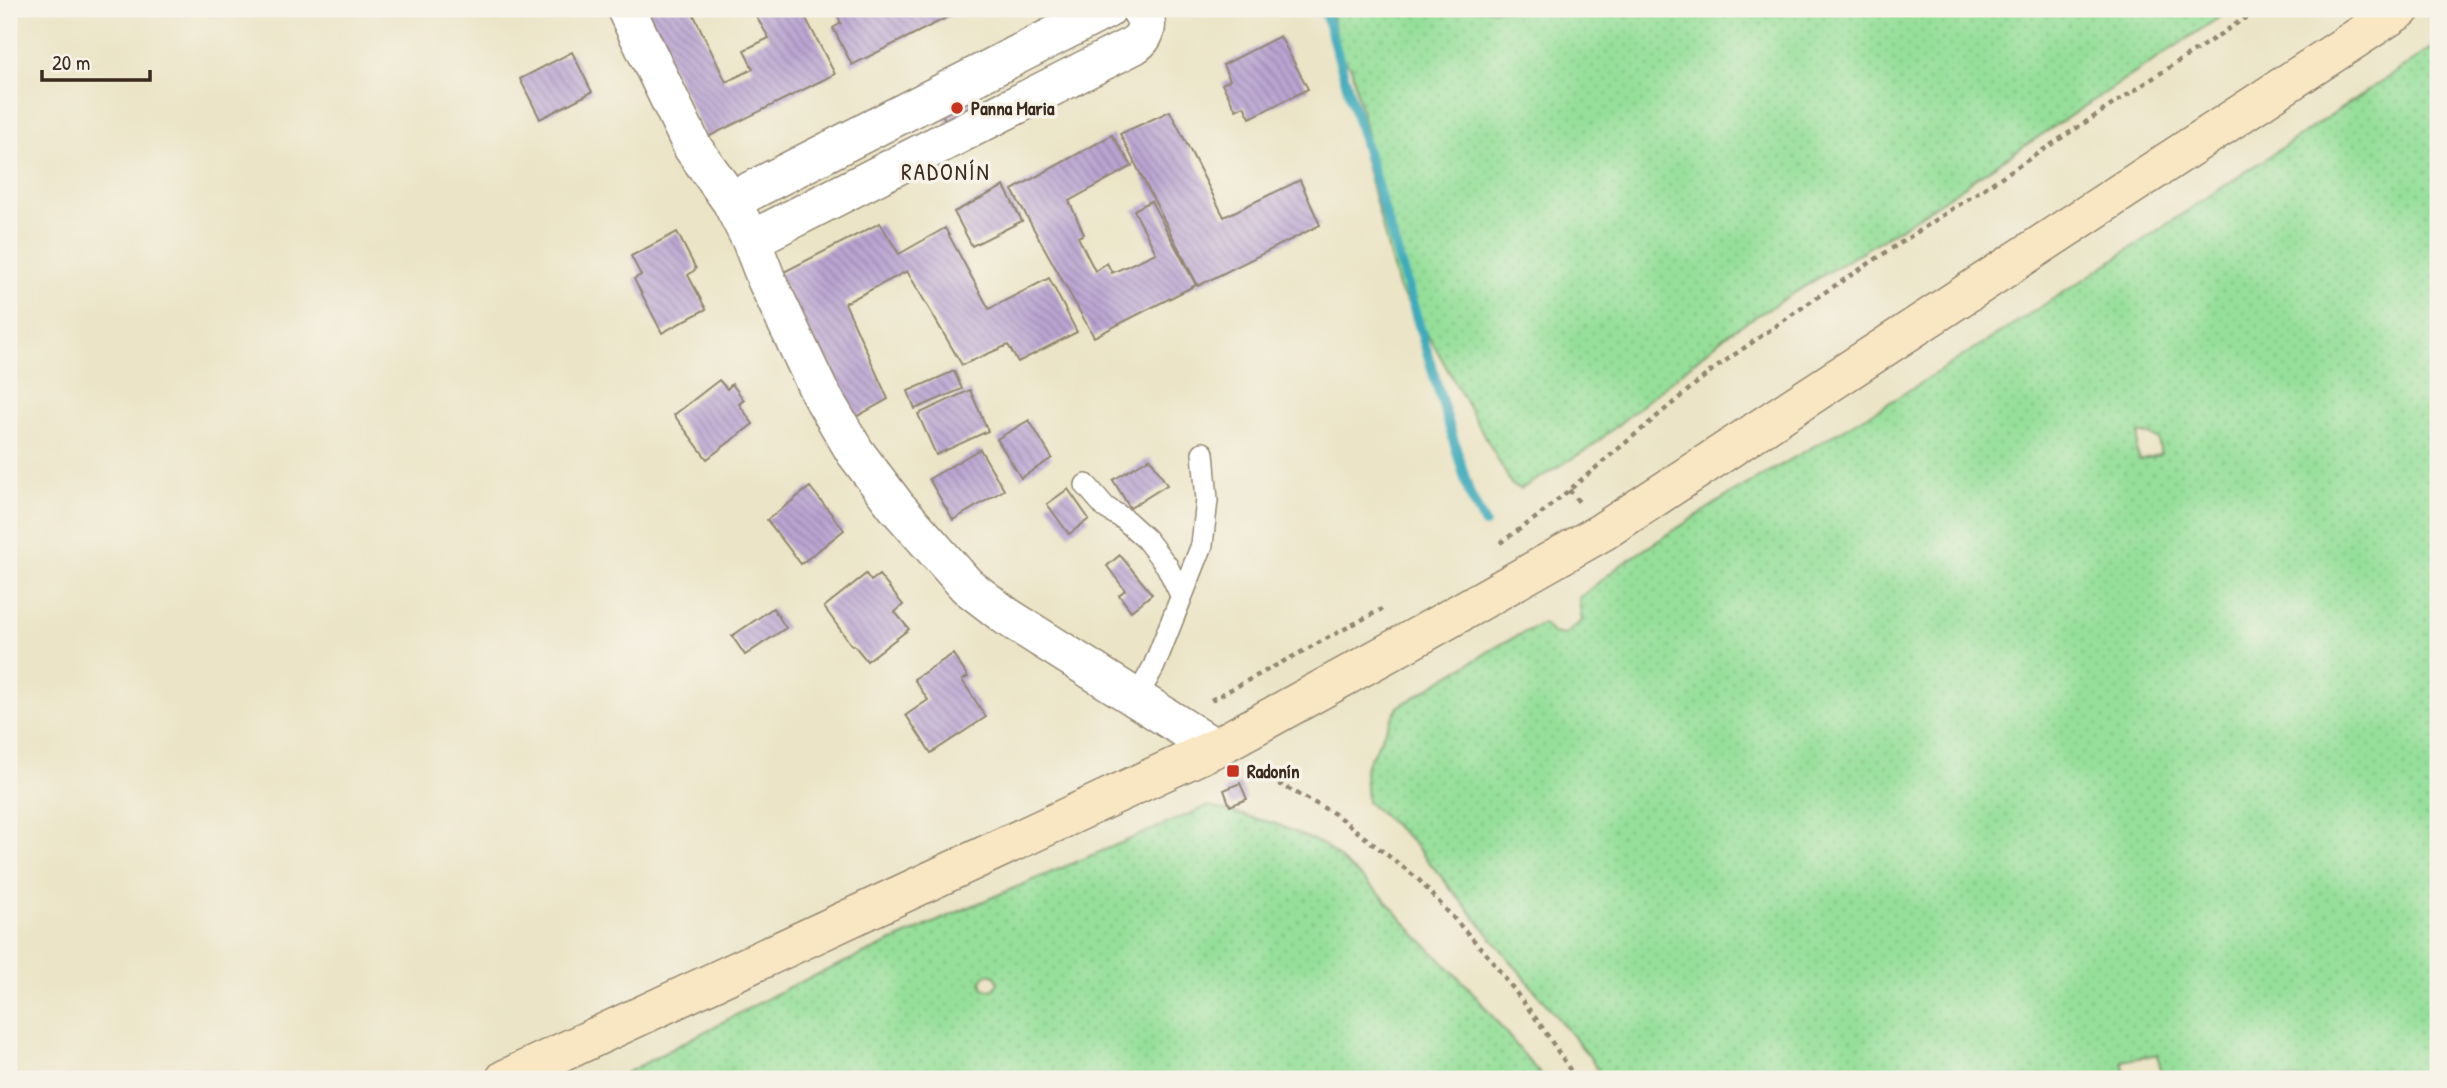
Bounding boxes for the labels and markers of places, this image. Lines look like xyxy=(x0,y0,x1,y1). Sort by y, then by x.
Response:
place label: Panna Maria xyxy=(971,95,1055,121)
marker: Panna Maria xyxy=(949,100,965,116)
place label: Radonín xyxy=(1247,758,1300,784)
marker: Radonín xyxy=(1225,763,1241,779)

